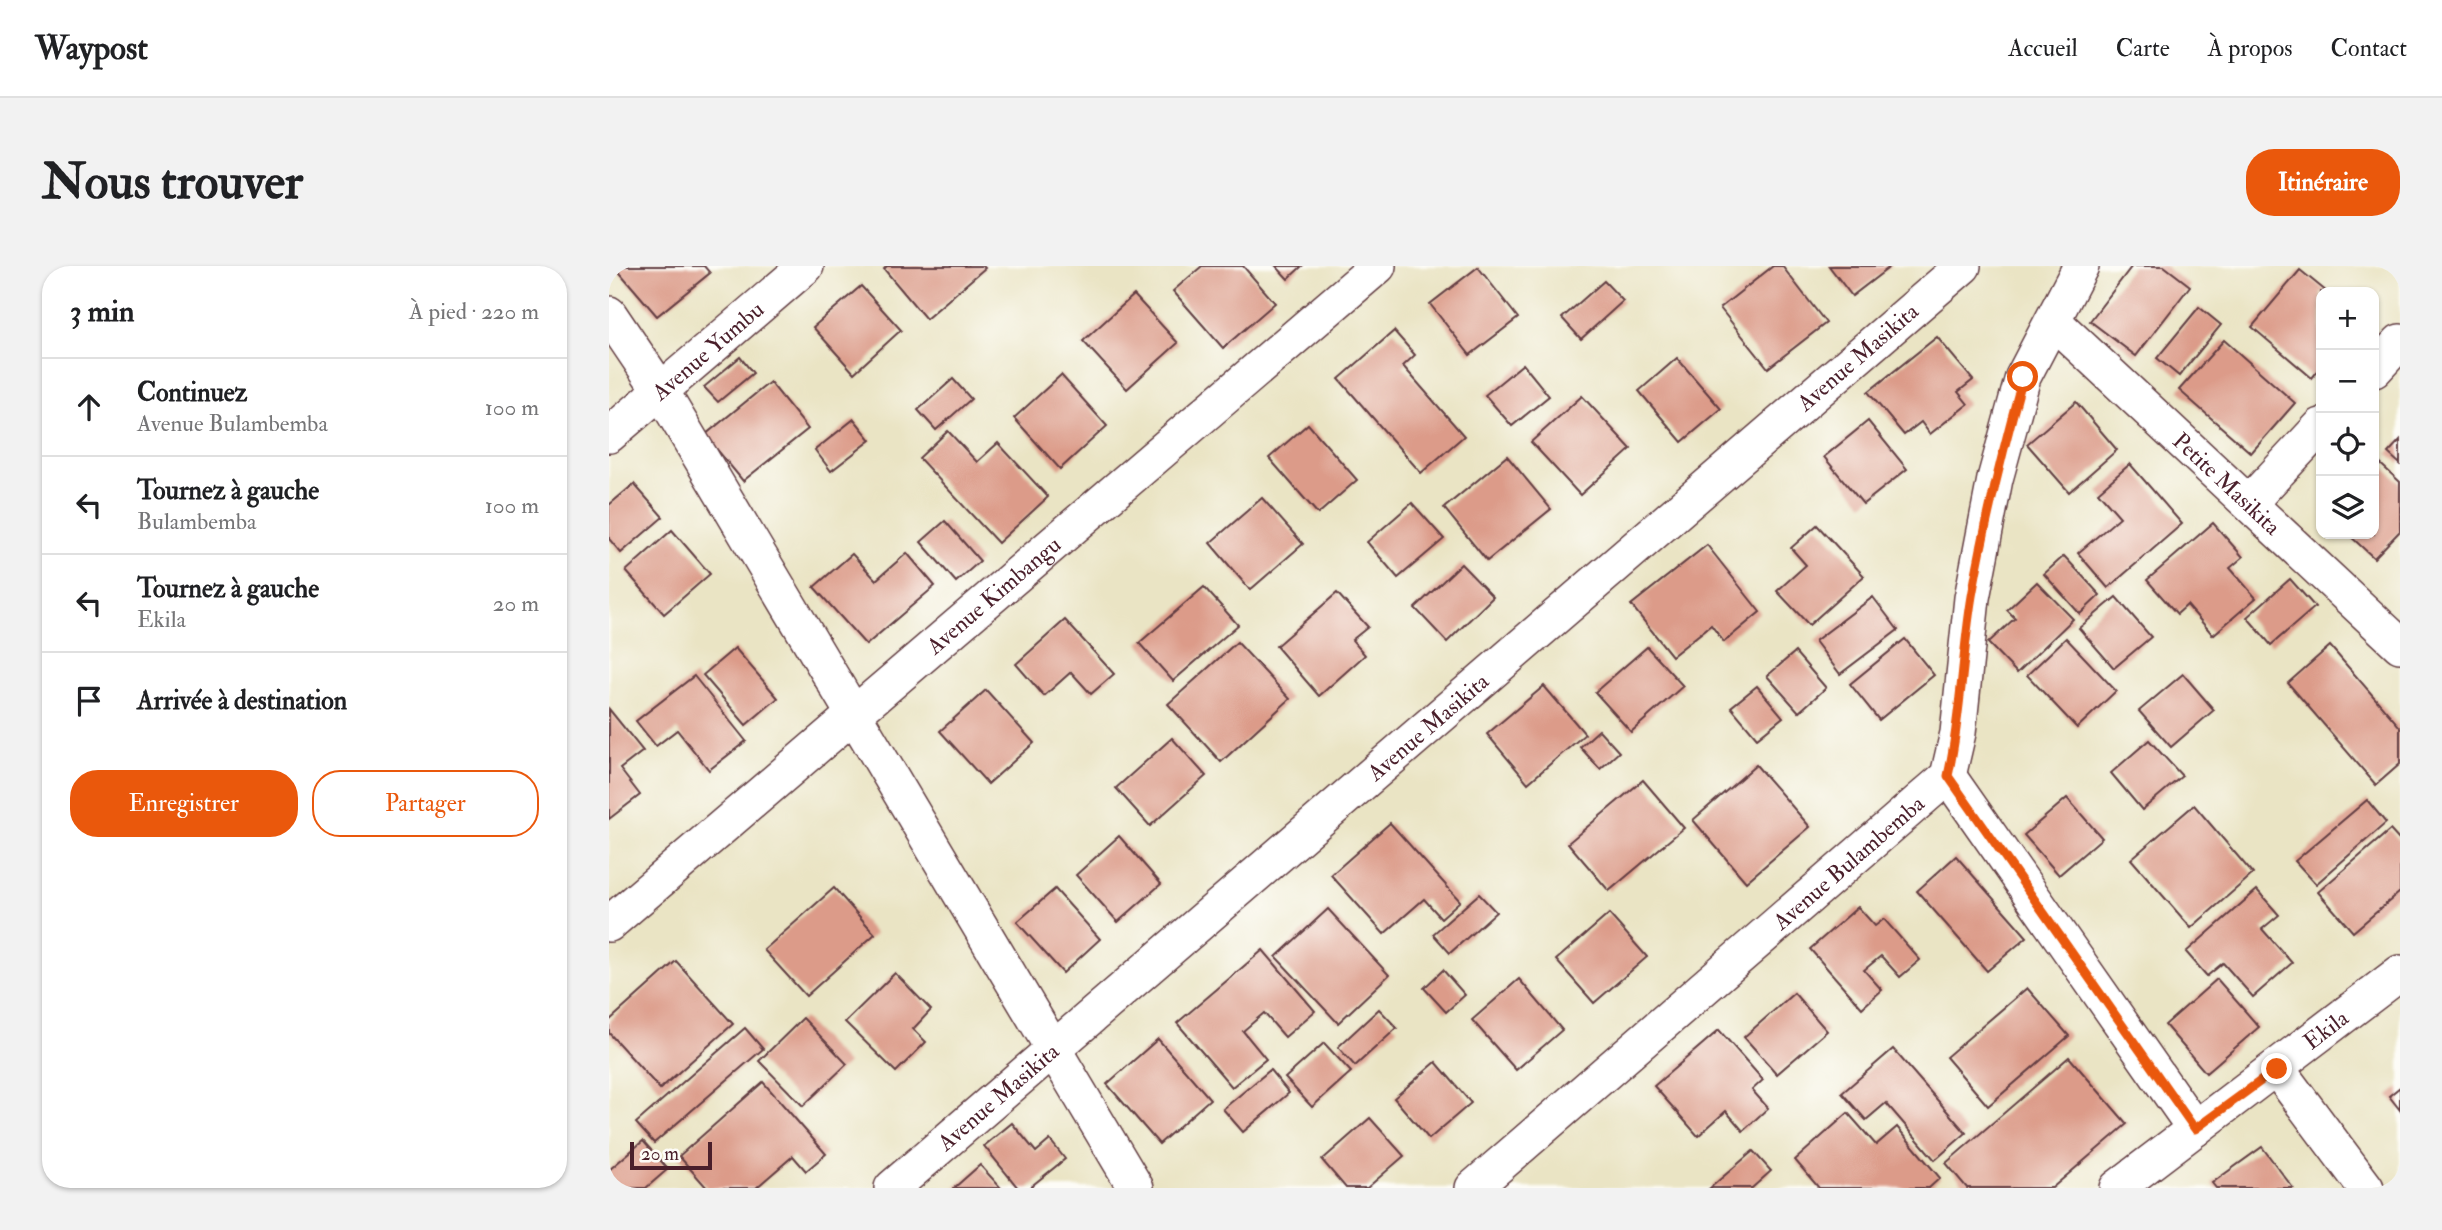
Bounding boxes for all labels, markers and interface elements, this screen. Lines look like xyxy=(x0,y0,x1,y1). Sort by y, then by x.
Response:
text: Waypost xyxy=(35,28,148,69)
text: Accueil xyxy=(2008,33,2078,64)
text: Carte xyxy=(2116,33,2170,64)
text: À propos xyxy=(2208,33,2293,64)
text: Contact xyxy=(2331,33,2407,64)
button: Itinéraire xyxy=(2246,149,2400,216)
text: Nous trouver xyxy=(42,152,303,213)
map controls xyxy=(2316,287,2379,539)
button: + xyxy=(2316,287,2379,350)
text: 3 min xyxy=(70,293,135,330)
street label: Avenue Yumbu xyxy=(645,294,770,407)
street label: Avenue Masikita xyxy=(1790,296,1925,418)
text: À pied · 220 m xyxy=(409,297,539,326)
button: − xyxy=(2316,350,2379,413)
route start xyxy=(2007,361,2038,392)
text: Continuez xyxy=(137,377,247,409)
icon: ahead xyxy=(70,388,108,426)
text: 100 m xyxy=(485,393,539,422)
text: Avenue Bulambemba xyxy=(137,409,328,438)
button: locate xyxy=(2316,413,2379,476)
street label: Petite Masikita xyxy=(2167,426,2287,541)
text: Tournez à gauche xyxy=(137,475,319,507)
button: layers xyxy=(2316,476,2379,539)
icon: left xyxy=(70,486,108,524)
text: 100 m xyxy=(485,491,539,520)
text: Bulambemba xyxy=(137,507,256,536)
street label: Avenue Kimbangu xyxy=(920,530,1067,661)
text: Tournez à gauche xyxy=(137,573,319,605)
icon: left xyxy=(70,584,108,622)
text: 20 m xyxy=(493,589,539,618)
text: Ekila xyxy=(137,605,186,634)
street label: Avenue Masikita xyxy=(1360,666,1495,788)
icon: arrive xyxy=(70,682,108,720)
text: Arrivée à destination xyxy=(137,685,347,717)
button: Enregistrer xyxy=(70,770,298,837)
button: Partager xyxy=(312,770,539,837)
street label: Avenue Bulambemba xyxy=(1766,788,1930,937)
street label: Ekila xyxy=(2297,1003,2354,1056)
street label: Avenue Masikita xyxy=(931,1036,1065,1158)
route end xyxy=(2261,1053,2292,1084)
scale bar xyxy=(630,1139,712,1171)
text: 20 m xyxy=(641,1142,679,1166)

